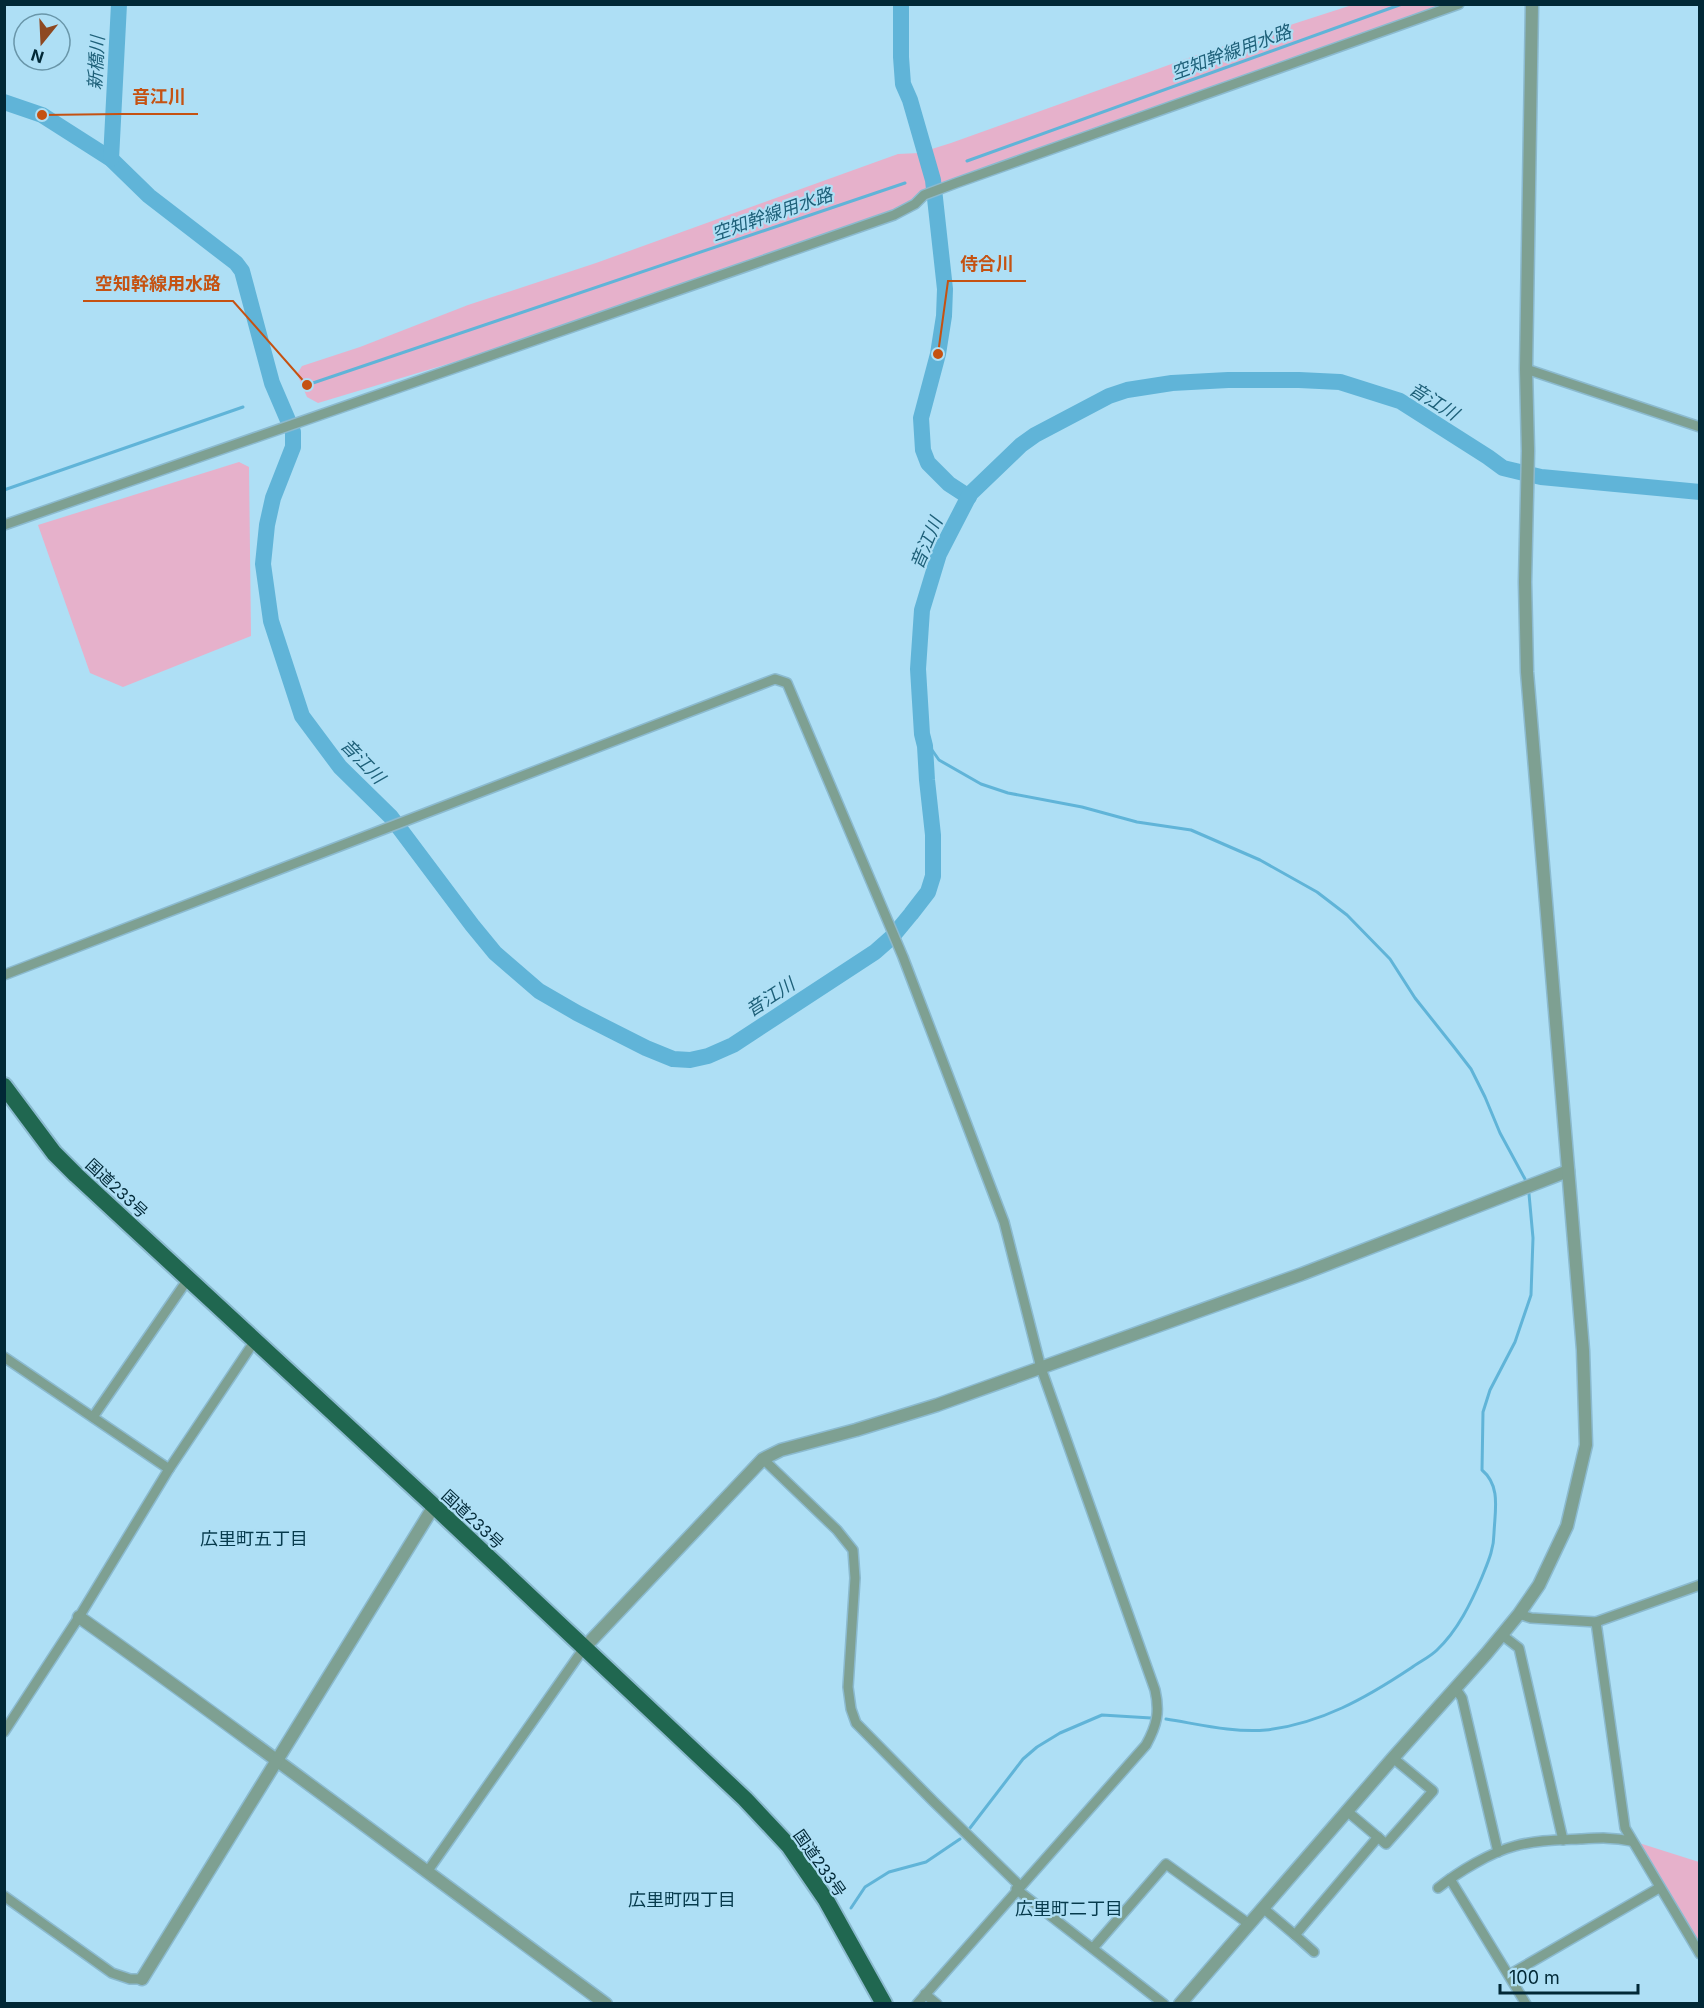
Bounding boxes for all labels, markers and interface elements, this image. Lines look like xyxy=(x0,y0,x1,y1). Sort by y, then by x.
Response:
north arrow xyxy=(12,12,72,72)
water label: 空知幹線用水路 xyxy=(1168,20,1296,83)
water label: 新橋川 xyxy=(84,33,108,91)
text: N xyxy=(28,45,46,68)
callout: 音江川 xyxy=(120,78,198,114)
text: 音江川 xyxy=(132,86,186,107)
water label: 空知幹線用水路 xyxy=(709,183,837,244)
callout: 侍合川 xyxy=(948,245,1026,281)
text: 侍合川 xyxy=(960,253,1014,274)
callout: 空知幹線用水路 xyxy=(83,265,233,301)
text: 空知幹線用水路 xyxy=(95,273,221,294)
water label: 音江川 xyxy=(1406,378,1464,425)
water label: 音江川 xyxy=(906,512,947,572)
water label: 音江川 xyxy=(337,734,391,789)
water label: 音江川 xyxy=(742,972,800,1021)
street label: 国道233号 xyxy=(82,1154,152,1222)
street label: 国道233号 xyxy=(438,1485,508,1553)
district label: 広里町五丁目 xyxy=(200,1528,308,1549)
street label: 国道233号 xyxy=(790,1826,850,1900)
district label: 広里町四丁目 xyxy=(628,1889,736,1910)
district label: 広里町二丁目 xyxy=(1015,1898,1123,1919)
scale bar xyxy=(1500,1957,1638,1995)
text: 100 m xyxy=(1509,1967,1560,1988)

